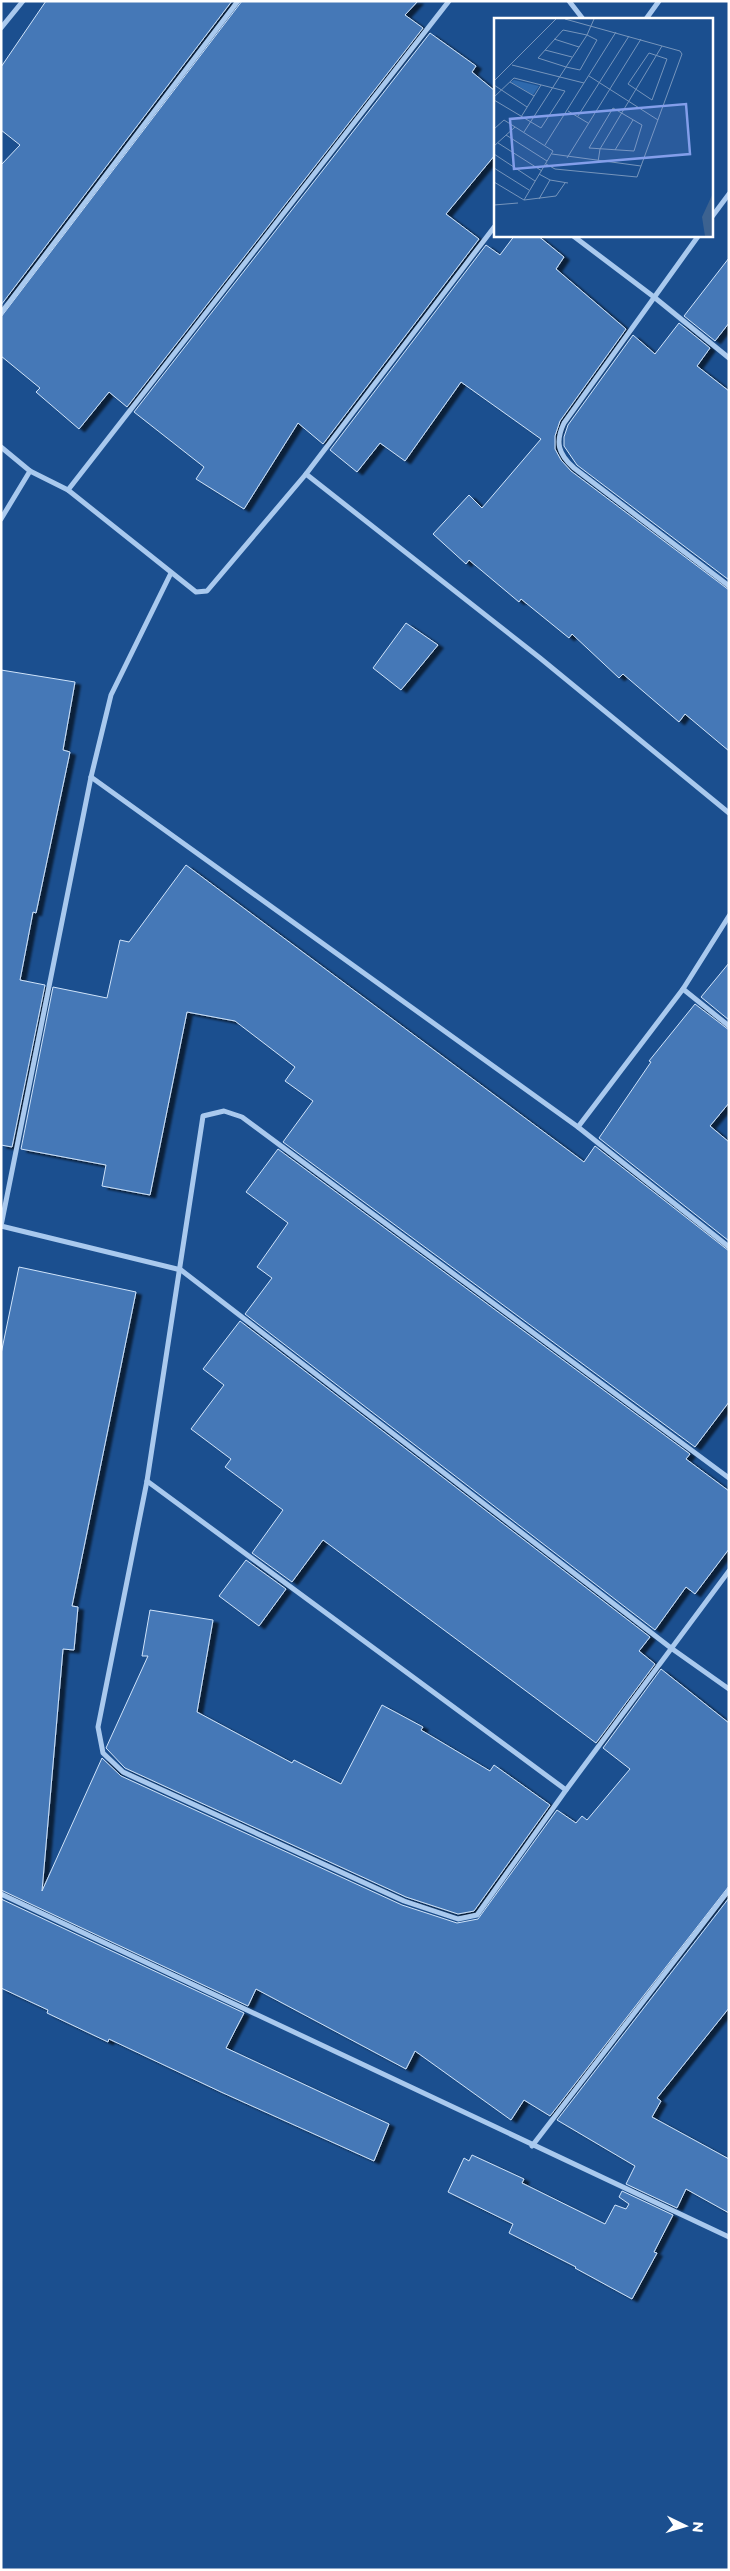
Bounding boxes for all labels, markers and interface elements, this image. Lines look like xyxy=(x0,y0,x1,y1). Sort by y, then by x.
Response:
inset map xyxy=(494,18,712,236)
north arrow xyxy=(660,2501,710,2551)
text: N xyxy=(688,2521,707,2534)

